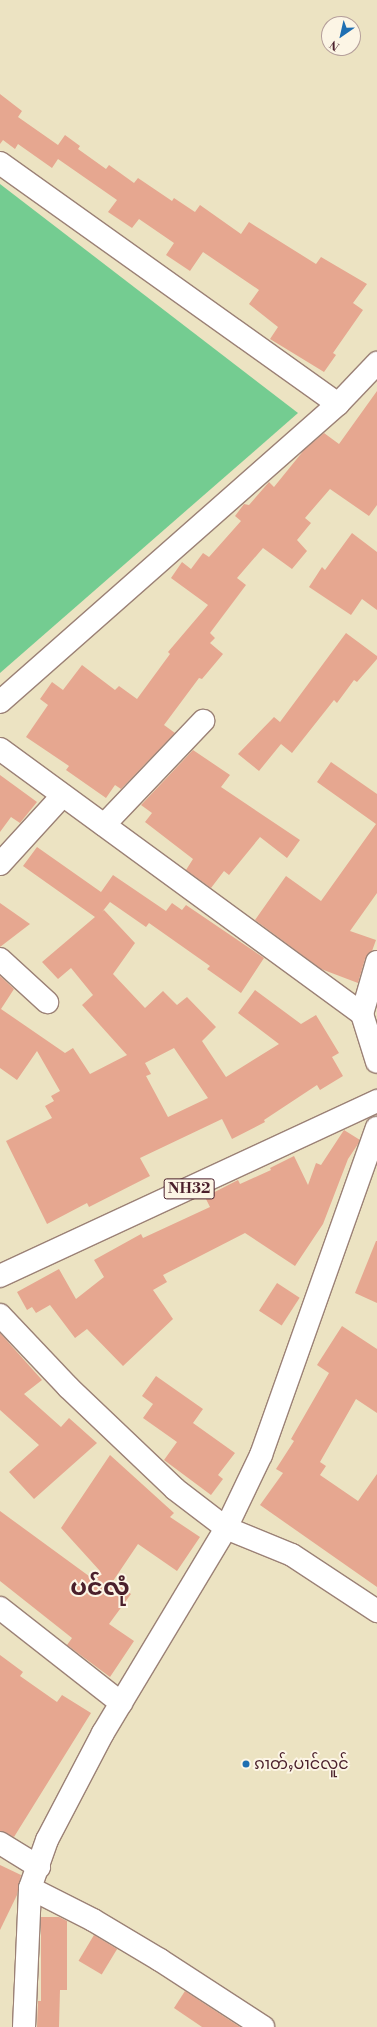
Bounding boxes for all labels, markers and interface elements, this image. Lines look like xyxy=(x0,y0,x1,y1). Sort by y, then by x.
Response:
north arrow xyxy=(321,16,361,56)
text: N xyxy=(327,37,342,53)
road number: NH32 xyxy=(163,1176,215,1202)
district label: ပင်လုံ xyxy=(70,1575,130,1603)
place label: ၵၢတ်ႇပၢင်လူင် xyxy=(254,1754,349,1774)
marker: ၵၢတ်ႇပၢင်လူင် xyxy=(241,1759,251,1769)

